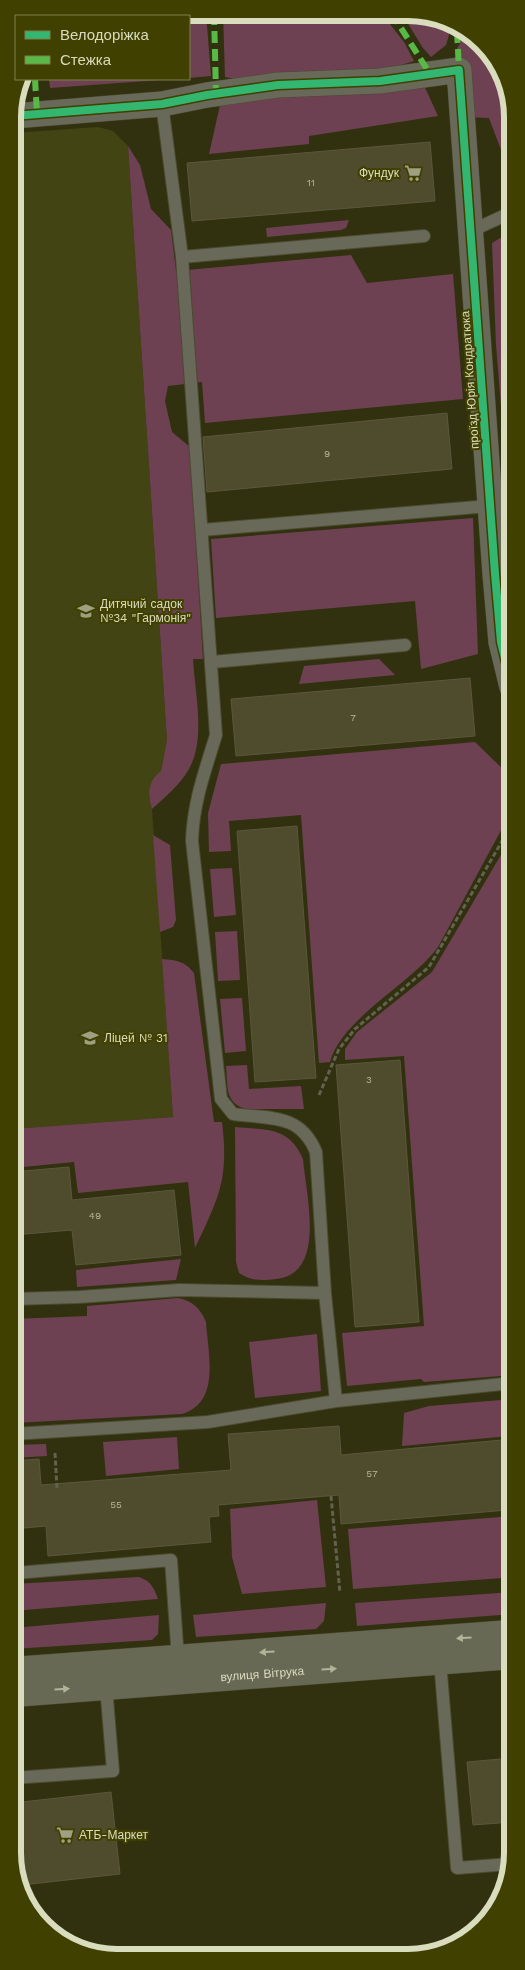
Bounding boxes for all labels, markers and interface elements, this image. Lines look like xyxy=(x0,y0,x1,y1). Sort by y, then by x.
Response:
legend xyxy=(15,15,190,80)
text: Велодоріжка xyxy=(60,26,149,44)
text: Стежка xyxy=(60,51,112,69)
supermarket icon: Фундук xyxy=(403,163,423,183)
place label: Фундук xyxy=(359,166,400,180)
house number: 11 xyxy=(307,177,315,188)
street label: проїзд Юрія Кондратюка xyxy=(458,310,482,450)
house number: 9 xyxy=(324,448,330,459)
place label: Дитячий садок №34 "Гармонія" xyxy=(100,597,191,625)
school or university icon: Дитячий садок №34 "Гармонія" xyxy=(76,601,96,621)
house number: 7 xyxy=(350,712,356,723)
school or university icon: Ліцей № 31 xyxy=(80,1028,100,1048)
place label: Ліцей № 31 xyxy=(104,1031,168,1045)
house number: 3 xyxy=(366,1074,372,1085)
house number: 49 xyxy=(89,1210,101,1221)
house number: 57 xyxy=(366,1468,378,1479)
house number: 55 xyxy=(110,1499,122,1510)
one-way arrow xyxy=(455,1634,471,1642)
one-way arrow xyxy=(258,1649,274,1657)
street label: вулиця Вітрука xyxy=(220,1664,305,1684)
one-way arrow xyxy=(321,1665,337,1673)
one-way arrow xyxy=(54,1685,70,1693)
supermarket icon: АТБ-Маркет xyxy=(55,1825,75,1845)
place label: АТБ-Маркет xyxy=(79,1828,149,1842)

